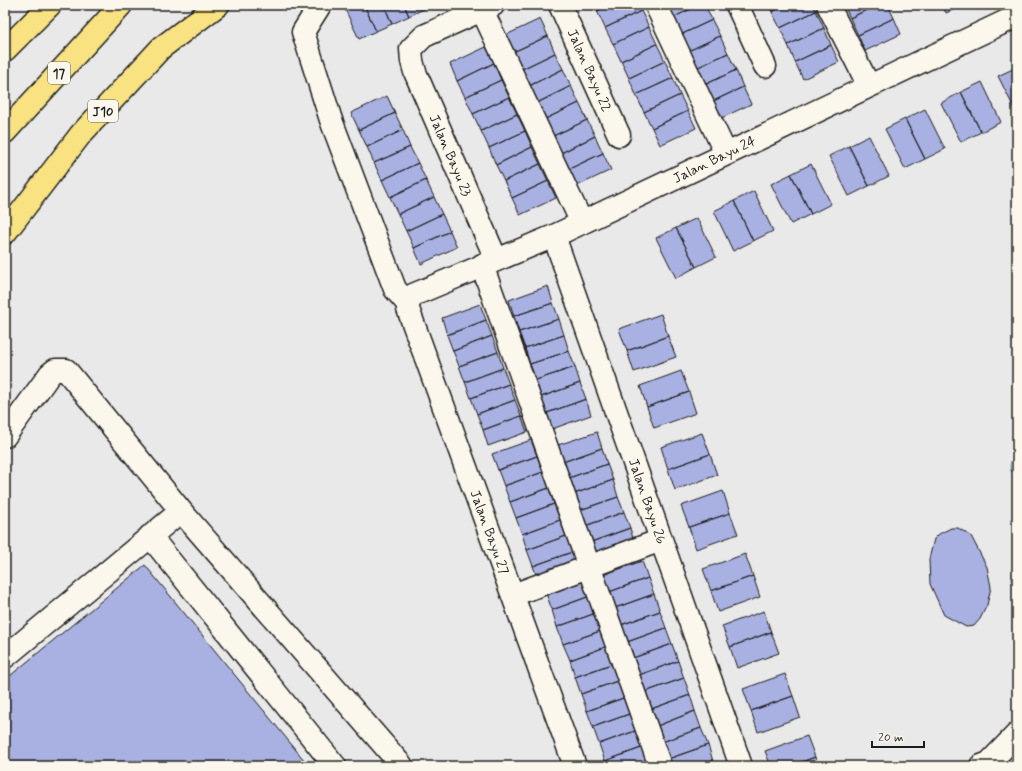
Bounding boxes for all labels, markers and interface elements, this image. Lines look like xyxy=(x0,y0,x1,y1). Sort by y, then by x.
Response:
street label: Jalan Bayu 22 xyxy=(563,26,615,115)
road number: 17 xyxy=(48,62,70,84)
road number: J10 xyxy=(88,100,118,122)
street label: Jalan Bayu 23 xyxy=(425,112,475,199)
street label: Jalan Bayu 24 xyxy=(670,132,759,188)
street label: Jalan Bayu 26 xyxy=(624,456,670,547)
street label: Jalan Bayu 27 xyxy=(465,488,513,577)
scale bar xyxy=(872,723,924,749)
text: 20 m xyxy=(878,730,904,746)

